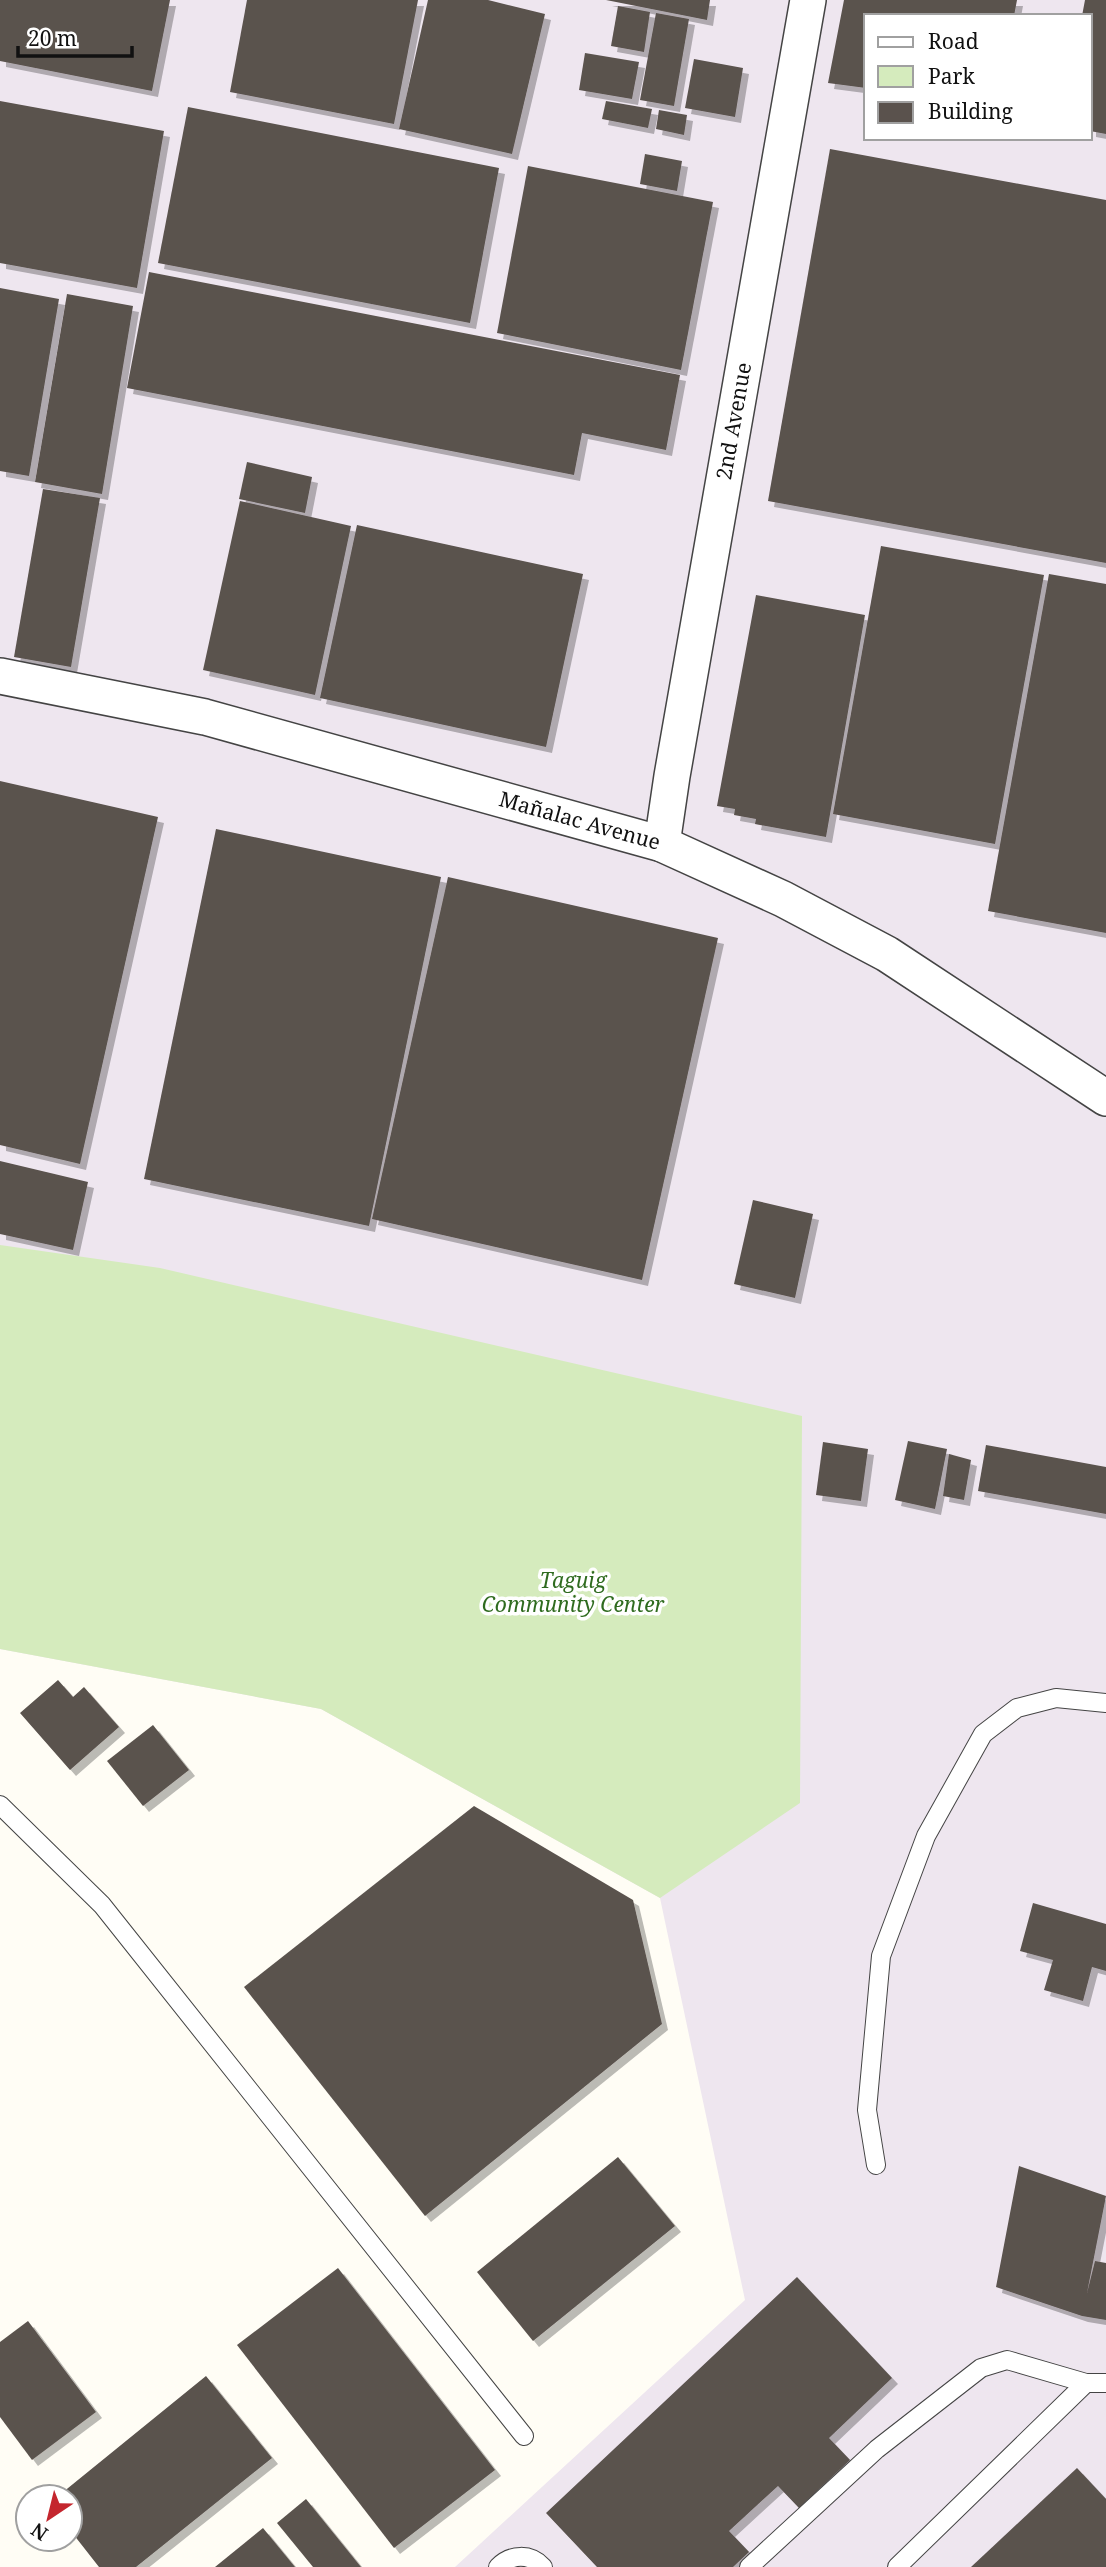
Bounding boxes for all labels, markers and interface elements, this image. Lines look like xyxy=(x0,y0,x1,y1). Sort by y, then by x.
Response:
scale bar xyxy=(18,14,131,58)
legend xyxy=(864,14,1092,140)
text: 20 m xyxy=(28,24,77,52)
text: Road xyxy=(928,27,979,55)
text: Park xyxy=(928,62,975,90)
text: Building xyxy=(928,97,1013,125)
street label: 2nd Avenue xyxy=(709,360,757,482)
street label: Mañalac Avenue xyxy=(496,784,664,856)
park label: Taguig Community Center xyxy=(482,1566,665,1618)
north arrow xyxy=(14,2483,84,2553)
text: N xyxy=(26,2517,53,2547)

